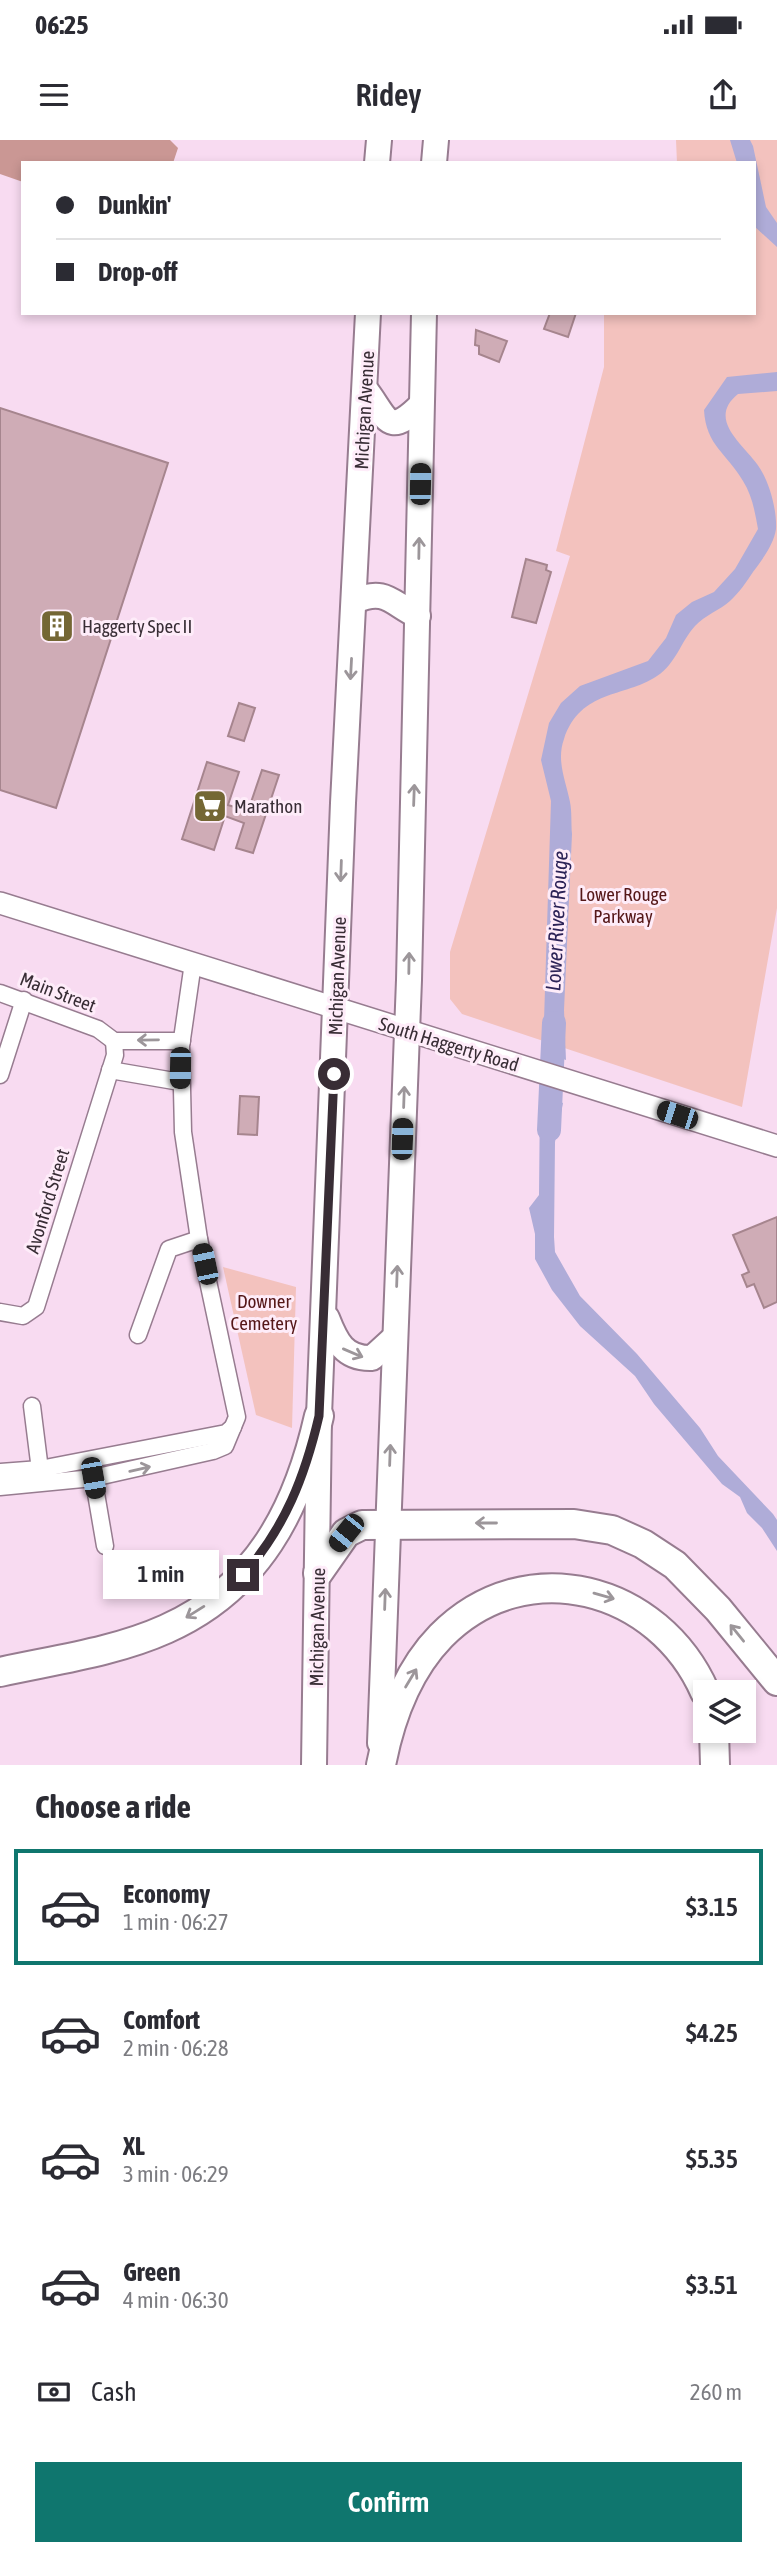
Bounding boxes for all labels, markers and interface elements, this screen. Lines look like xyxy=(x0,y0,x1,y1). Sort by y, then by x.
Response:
text: 06:25 xyxy=(35,10,89,40)
icon: menu xyxy=(35,76,73,114)
text: Ridey xyxy=(356,76,421,113)
icon: share xyxy=(704,76,742,114)
text: Dunkin' xyxy=(98,190,171,220)
text: Drop-off xyxy=(98,257,178,287)
street label: Michigan Avenue xyxy=(350,350,378,470)
car xyxy=(410,463,431,505)
one-way arrow xyxy=(412,537,426,560)
building icon: Haggerty Spec II xyxy=(38,607,76,645)
place label: Haggerty Spec II xyxy=(82,615,192,637)
one-way arrow xyxy=(344,657,357,680)
one-way arrow xyxy=(407,784,420,807)
supermarket icon: Marathon xyxy=(191,787,229,825)
place label: Marathon xyxy=(234,795,302,817)
water label: Lower River Rouge xyxy=(540,850,572,992)
one-way arrow xyxy=(334,860,347,883)
park label: Lower Rouge Parkway xyxy=(579,883,667,927)
street label: Michigan Avenue xyxy=(324,916,350,1036)
one-way arrow xyxy=(402,951,416,974)
street label: Main Street xyxy=(17,967,99,1017)
street label: South Haggerty Road xyxy=(376,1012,522,1076)
one-way arrow xyxy=(137,1033,160,1047)
car xyxy=(170,1047,191,1089)
route start xyxy=(318,1058,350,1090)
one-way arrow xyxy=(398,1086,411,1109)
car xyxy=(654,1099,701,1131)
car xyxy=(391,1118,414,1160)
street label: Avonford Street xyxy=(21,1146,73,1256)
car xyxy=(191,1241,220,1287)
one-way arrow xyxy=(390,1264,403,1287)
park label: Downer Cemetery xyxy=(231,1290,298,1334)
one-way arrow xyxy=(342,1347,363,1360)
one-way arrow xyxy=(383,1443,396,1466)
car xyxy=(80,1455,107,1501)
one-way arrow xyxy=(128,1462,151,1475)
car xyxy=(325,1510,368,1556)
one-way arrow xyxy=(474,1516,497,1530)
callout: 1 min xyxy=(103,1550,218,1600)
route end xyxy=(227,1559,259,1591)
text: 1 min xyxy=(138,1561,184,1587)
street label: Michigan Avenue xyxy=(305,1567,329,1687)
one-way arrow xyxy=(378,1588,391,1611)
one-way arrow xyxy=(592,1591,614,1604)
one-way arrow xyxy=(186,1606,206,1620)
one-way arrow xyxy=(730,1625,745,1643)
one-way arrow xyxy=(405,1669,419,1689)
map controls xyxy=(693,1680,756,1743)
button: layers xyxy=(693,1680,756,1743)
text: Choose a ride xyxy=(35,1788,191,1825)
icon: car xyxy=(39,1876,102,1939)
text: Economy xyxy=(123,1879,210,1909)
text: $3.15 xyxy=(686,1892,738,1922)
text: 1 min · 06:27 xyxy=(123,1909,229,1935)
icon: car xyxy=(39,2002,102,2065)
text: Comfort xyxy=(123,2005,200,2035)
text: $4.25 xyxy=(686,2018,738,2048)
text: 2 min · 06:28 xyxy=(123,2035,229,2061)
icon: car xyxy=(39,2128,102,2191)
text: XL xyxy=(123,2131,145,2161)
text: $5.35 xyxy=(686,2144,738,2174)
text: 3 min · 06:29 xyxy=(123,2161,229,2187)
icon: car xyxy=(39,2254,102,2317)
text: Green xyxy=(123,2257,181,2287)
text: $3.51 xyxy=(686,2270,738,2300)
text: 4 min · 06:30 xyxy=(123,2287,229,2313)
icon: cash xyxy=(35,2373,73,2411)
text: Cash xyxy=(91,2377,137,2407)
text: 260 m xyxy=(690,2379,742,2405)
button: Confirm xyxy=(35,2462,742,2542)

